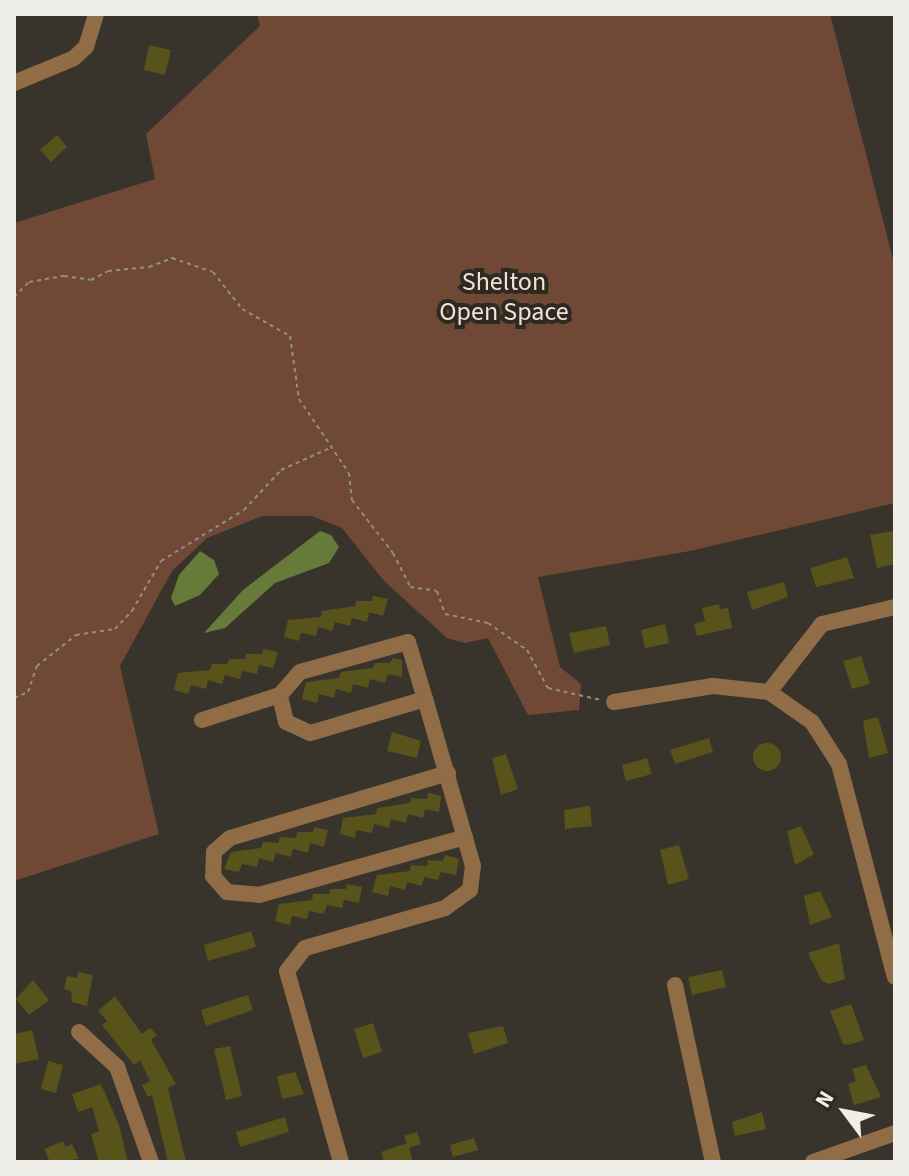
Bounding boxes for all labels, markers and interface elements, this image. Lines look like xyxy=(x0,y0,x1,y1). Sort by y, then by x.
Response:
park label: Shelton Open Space xyxy=(439,266,569,328)
north arrow xyxy=(805,1072,885,1152)
text: N xyxy=(807,1085,842,1114)

